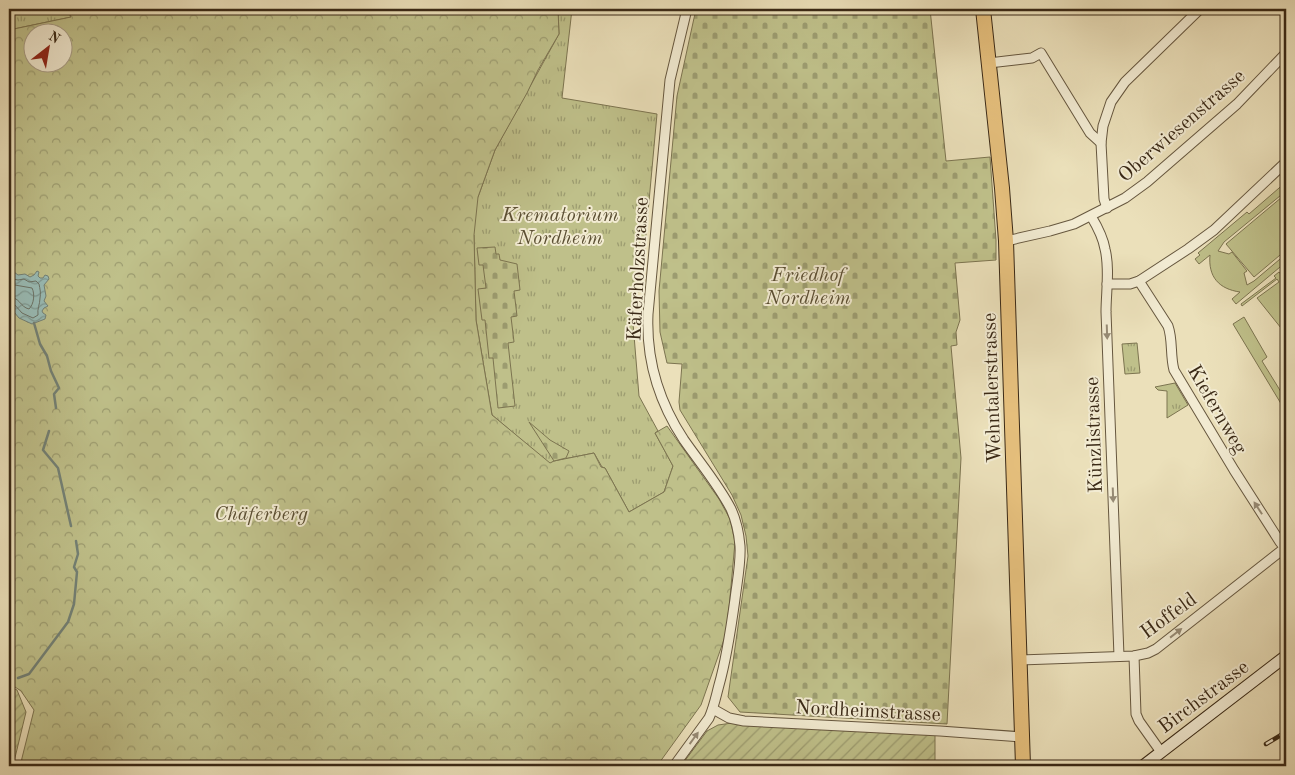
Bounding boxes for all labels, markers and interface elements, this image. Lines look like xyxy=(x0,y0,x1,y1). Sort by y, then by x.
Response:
north arrow xyxy=(22,22,72,72)
text: N xyxy=(46,29,63,47)
street label: Oberwiesenstrasse xyxy=(1115,66,1250,187)
street label: Käferholzstrasse xyxy=(625,197,653,342)
park label: Krematorium Nordheim xyxy=(500,206,619,249)
park label: Friedhof Nordheim xyxy=(764,266,851,309)
street label: Wehntalerstrasse xyxy=(980,312,1006,463)
one-way arrow xyxy=(1104,324,1112,340)
street label: Kiefernweg xyxy=(1183,362,1250,458)
street label: Künzlistrasse xyxy=(1083,376,1107,494)
one-way arrow xyxy=(1109,487,1117,503)
one-way arrow xyxy=(1253,501,1262,514)
park label: Chäferberg xyxy=(214,505,308,525)
street label: Hoffeld xyxy=(1137,590,1201,643)
one-way arrow xyxy=(1169,628,1182,639)
street label: Birchstrasse xyxy=(1155,657,1253,738)
street label: Nordheimstrasse xyxy=(795,698,941,726)
one-way arrow xyxy=(689,731,699,745)

